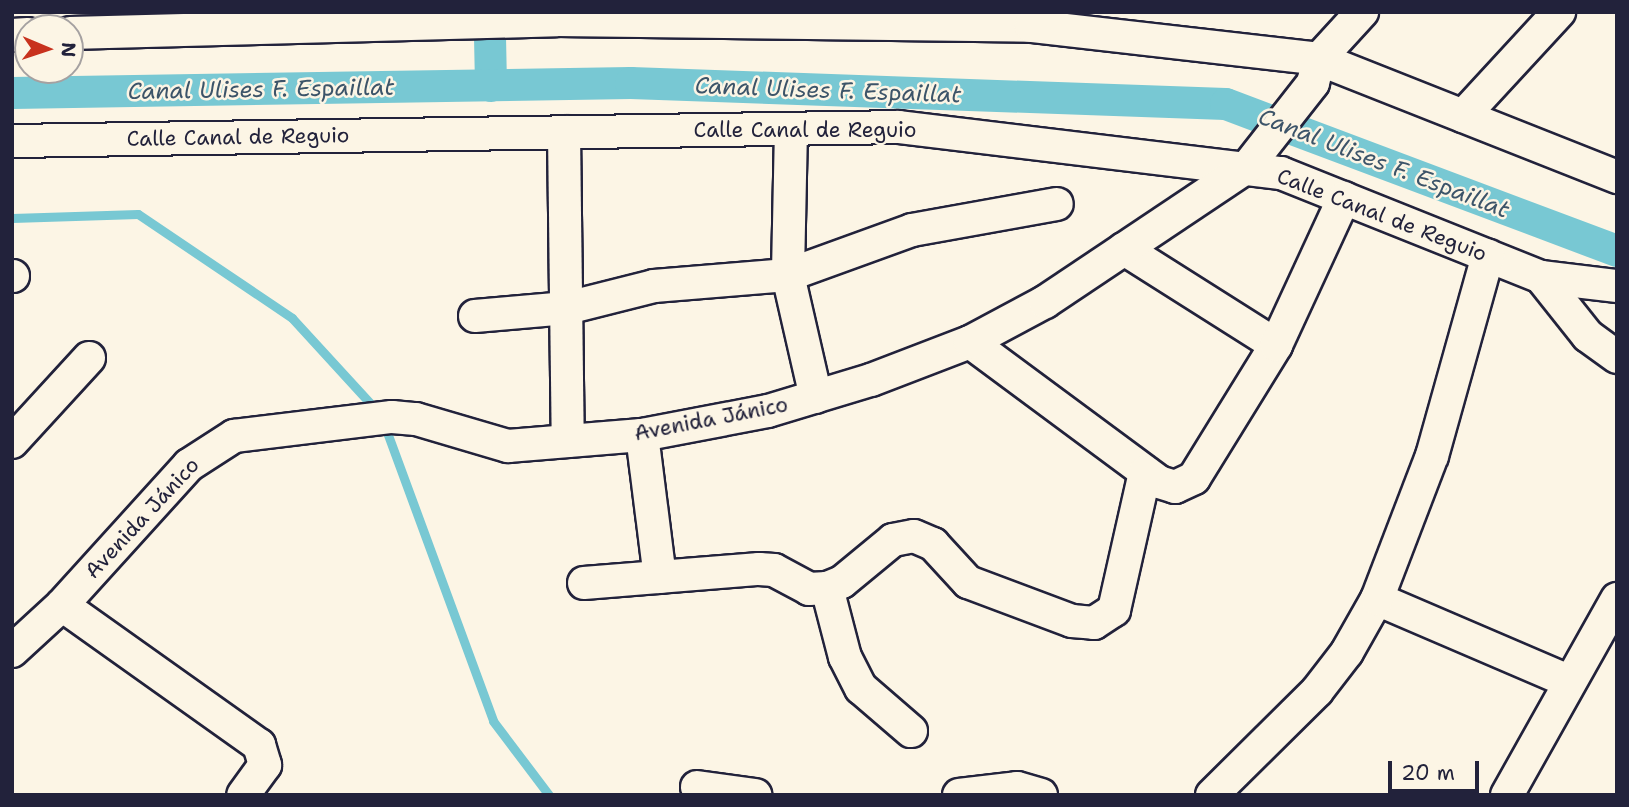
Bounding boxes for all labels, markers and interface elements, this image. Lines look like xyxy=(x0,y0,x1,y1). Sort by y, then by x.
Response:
north arrow xyxy=(14,14,84,84)
text: N xyxy=(56,42,81,58)
water label: Canal Ulises F. Espaillat xyxy=(694,72,962,108)
water label: Canal Ulises F. Espaillat xyxy=(127,73,395,105)
water label: Canal Ulises F. Espaillat xyxy=(1255,102,1513,224)
street label: Calle Canal de Reguio xyxy=(694,117,916,143)
street label: Calle Canal de Reguio xyxy=(126,122,350,152)
street label: Calle Canal de Reguio xyxy=(1273,163,1491,267)
street label: Avenida Jánico xyxy=(632,392,790,446)
street label: Avenida Jánico xyxy=(80,452,204,584)
scale bar xyxy=(1391,748,1482,792)
text: 20 m xyxy=(1401,759,1455,787)

